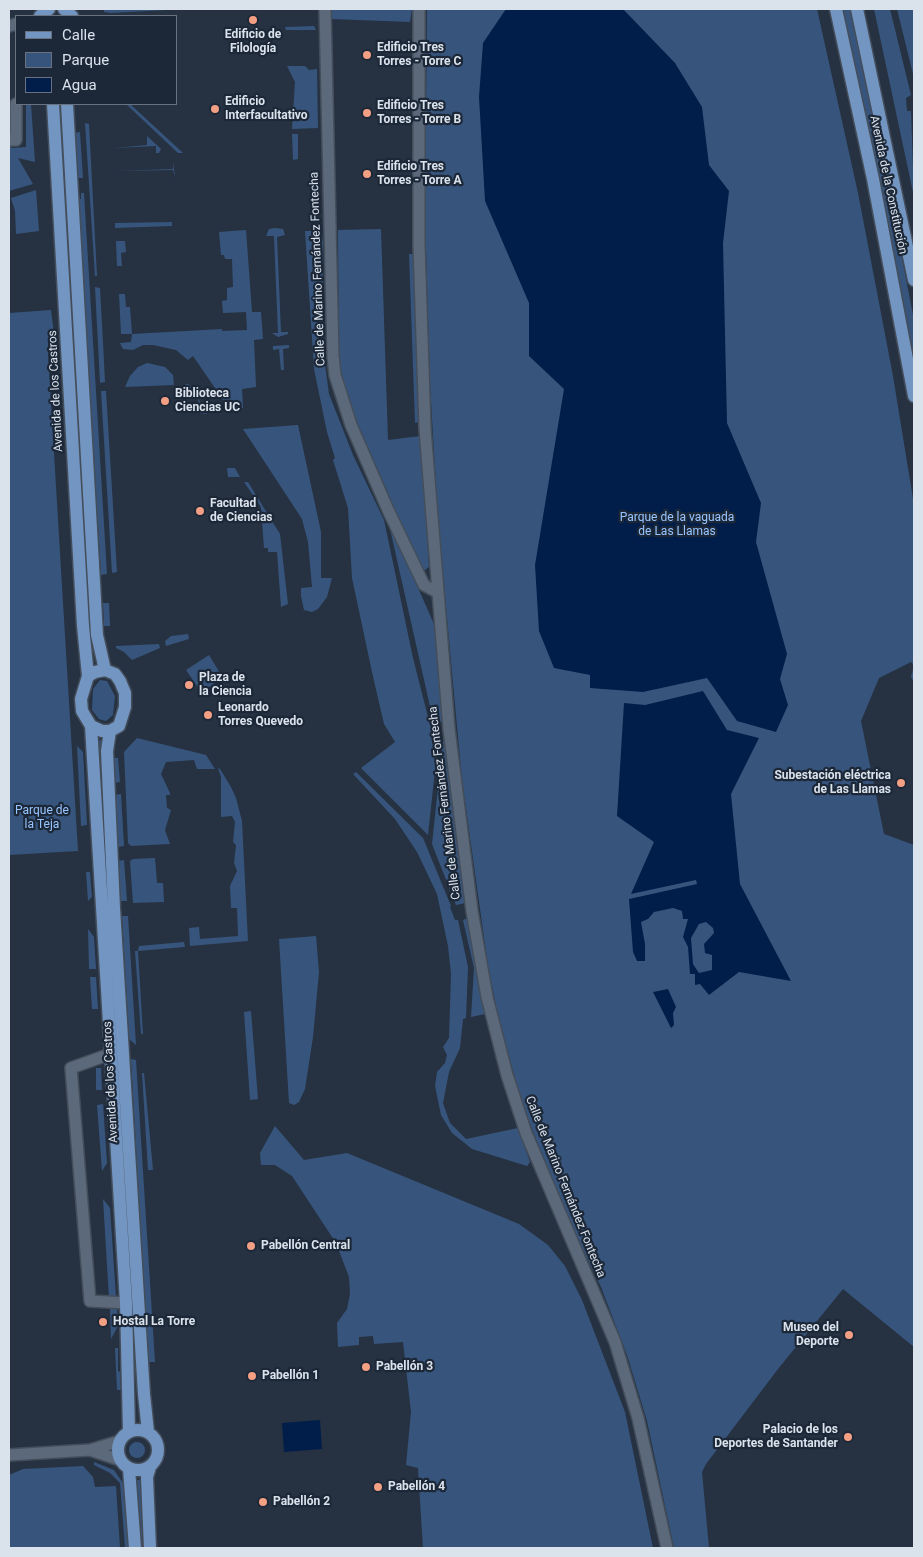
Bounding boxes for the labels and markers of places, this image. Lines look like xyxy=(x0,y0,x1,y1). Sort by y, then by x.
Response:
marker: Edificio de Filología xyxy=(247,14,259,26)
place label: Edificio de Filología xyxy=(225,28,281,56)
place label: Edificio Tres Torres - Torre C xyxy=(377,41,461,69)
marker: Edificio Tres Torres - Torre C xyxy=(361,49,373,61)
place label: Edificio Interfacultativo xyxy=(225,95,308,123)
place label: Edificio Tres Torres - Torre B xyxy=(377,99,461,127)
marker: Edificio Interfacultativo xyxy=(209,103,221,115)
marker: Edificio Tres Torres - Torre B xyxy=(361,107,373,119)
place label: Edificio Tres Torres - Torre A xyxy=(377,160,462,188)
marker: Edificio Tres Torres - Torre A xyxy=(361,168,373,180)
place label: Biblioteca Ciencias UC xyxy=(175,387,240,415)
marker: Biblioteca Ciencias UC xyxy=(159,395,171,407)
place label: Facultad de Ciencias xyxy=(210,497,272,525)
marker: Facultad de Ciencias xyxy=(194,505,206,517)
place label: Plaza de la Ciencia xyxy=(199,671,252,699)
marker: Plaza de la Ciencia xyxy=(183,679,195,691)
place label: Leonardo Torres Quevedo xyxy=(218,701,303,729)
marker: Leonardo Torres Quevedo xyxy=(202,709,214,721)
place label: Subestación eléctrica de Las Llamas xyxy=(774,769,891,797)
marker: Subestación eléctrica de Las Llamas xyxy=(895,777,907,789)
place label: Pabellón Central xyxy=(261,1239,350,1253)
marker: Pabellón Central xyxy=(245,1240,257,1252)
place label: Hostal La Torre xyxy=(113,1315,195,1329)
marker: Hostal La Torre xyxy=(97,1316,109,1328)
place label: Museo del Deporte xyxy=(783,1321,839,1349)
marker: Museo del Deporte xyxy=(843,1329,855,1341)
place label: Pabellón 3 xyxy=(376,1360,433,1374)
marker: Pabellón 3 xyxy=(360,1361,372,1373)
place label: Pabellón 1 xyxy=(262,1369,319,1383)
marker: Pabellón 1 xyxy=(246,1370,258,1382)
place label: Palacio de los Deportes de Santander xyxy=(714,1423,838,1451)
marker: Palacio de los Deportes de Santander xyxy=(842,1431,854,1443)
place label: Pabellón 4 xyxy=(388,1480,445,1494)
marker: Pabellón 4 xyxy=(372,1481,384,1493)
place label: Pabellón 2 xyxy=(273,1495,330,1509)
marker: Pabellón 2 xyxy=(257,1496,269,1508)

